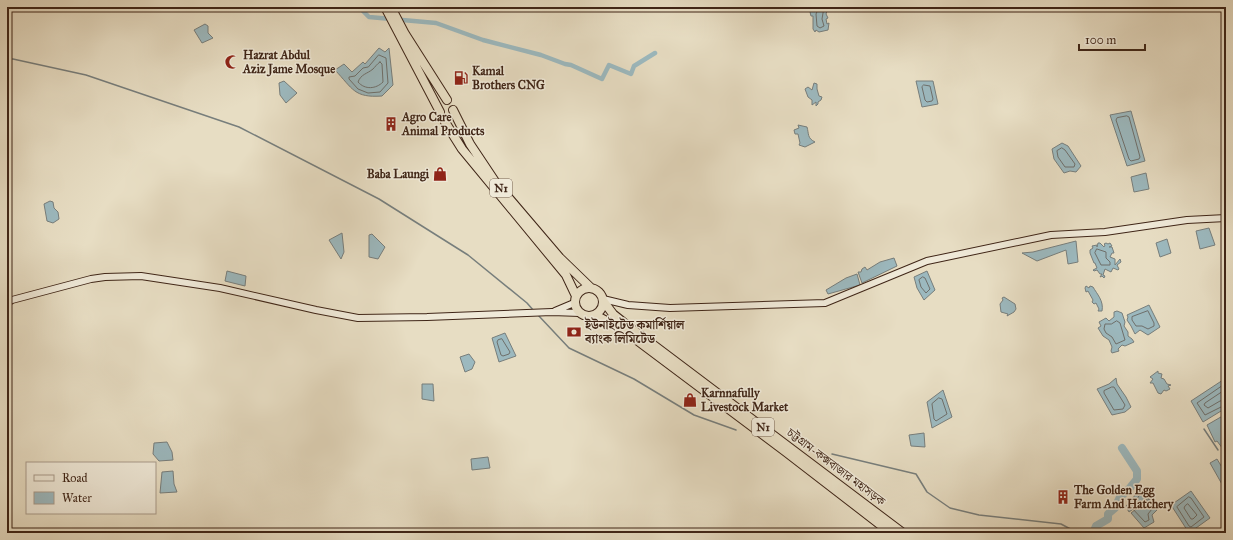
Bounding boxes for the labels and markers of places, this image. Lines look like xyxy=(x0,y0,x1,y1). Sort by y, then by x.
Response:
place label: Hazrat Abdul Aziz Jame Mosque xyxy=(242,48,335,77)
mosque icon: Hazrat Abdul Aziz Jame Mosque xyxy=(224,54,240,70)
place label: Kamal Brothers CNG xyxy=(472,64,545,92)
fuel station icon: Kamal Brothers CNG xyxy=(453,70,469,86)
place label: Agro Care Animal Products xyxy=(401,110,485,138)
building icon: Agro Care Animal Products xyxy=(383,116,399,132)
shop icon: Baba Laungi xyxy=(432,166,448,182)
place label: Baba Laungi xyxy=(367,167,430,182)
place label: ইউনাইটেড কমার্শিয়াল ব্যাংক লিমিটেড xyxy=(584,316,685,346)
bank icon: ইউনাইটেড কমার্শিয়াল ব্যাংক লিমিটেড xyxy=(566,324,582,340)
place label: Karnnafully Livestock Market xyxy=(701,386,789,414)
shop icon: Karnnafully Livestock Market xyxy=(682,392,698,408)
place label: The Golden Egg Farm And Hatchery xyxy=(1073,483,1175,512)
building icon: The Golden Egg Farm And Hatchery xyxy=(1055,489,1071,505)

